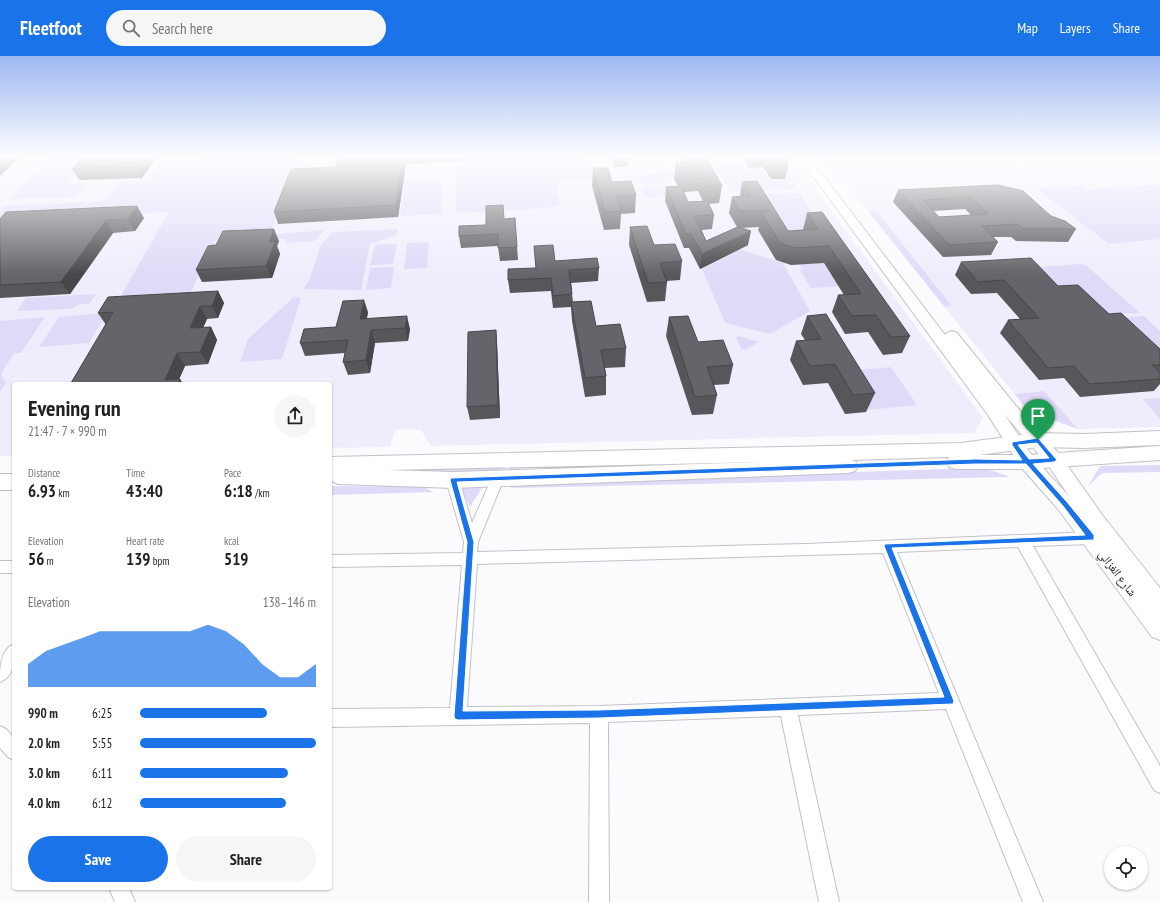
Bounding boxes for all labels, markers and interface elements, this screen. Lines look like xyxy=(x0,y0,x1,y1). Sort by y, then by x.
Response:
search box xyxy=(106,10,386,46)
text: Fleetfoot xyxy=(20,16,82,40)
icon: search xyxy=(120,17,142,39)
text: Search here xyxy=(152,19,213,38)
text: Map xyxy=(1017,19,1038,37)
text: Layers xyxy=(1060,19,1091,37)
text: Share xyxy=(1113,19,1140,37)
text: Evening run xyxy=(28,394,121,422)
button: share xyxy=(274,395,316,437)
pin xyxy=(1021,399,1055,440)
icon: arrive xyxy=(1027,405,1049,427)
text: 21:47 · 7 × 990 m xyxy=(28,423,107,440)
text: Distance xyxy=(28,466,60,480)
text: Time xyxy=(126,466,145,480)
text: Pace xyxy=(224,466,241,480)
text: 6.93 xyxy=(28,480,56,502)
text: 43:40 xyxy=(126,480,163,502)
text: 6:18 xyxy=(224,480,253,502)
text: km xyxy=(56,486,70,500)
text: /km xyxy=(253,486,270,500)
text: Elevation xyxy=(28,534,63,548)
text: Heart rate xyxy=(126,534,164,548)
text: kcal xyxy=(224,534,239,548)
street label: شارع الغزالي xyxy=(1093,547,1140,601)
text: 56 xyxy=(28,548,44,570)
text: 139 xyxy=(126,548,150,570)
text: 519 xyxy=(224,548,248,570)
text: m xyxy=(44,554,54,568)
text: bpm xyxy=(150,554,169,568)
text: Elevation xyxy=(28,594,70,611)
text: 138–146 m xyxy=(263,594,316,611)
text: 990 m xyxy=(28,705,58,722)
text: 6:25 xyxy=(92,705,112,722)
text: 2.0 km xyxy=(28,735,60,752)
text: 5:55 xyxy=(92,735,112,752)
text: 3.0 km xyxy=(28,765,60,782)
text: 6:11 xyxy=(92,765,112,782)
text: 4.0 km xyxy=(28,795,60,812)
text: 6:12 xyxy=(92,795,112,812)
button: Save xyxy=(28,836,168,882)
button: Share xyxy=(176,836,316,882)
map controls xyxy=(1104,846,1148,890)
button: locate xyxy=(1104,846,1148,890)

